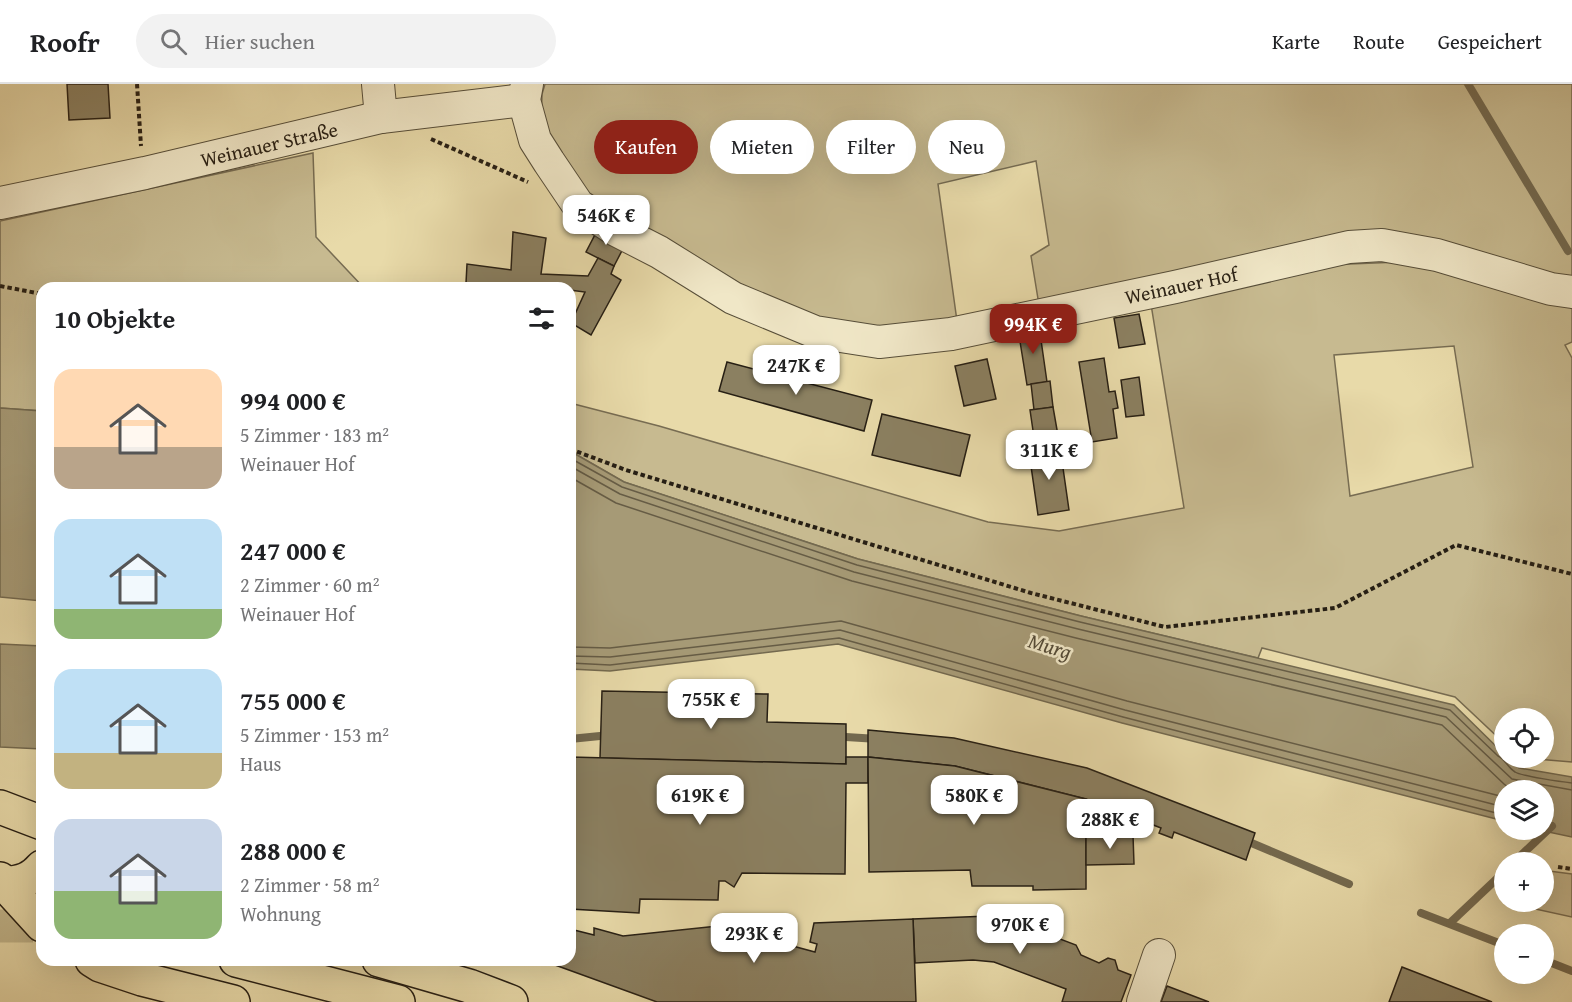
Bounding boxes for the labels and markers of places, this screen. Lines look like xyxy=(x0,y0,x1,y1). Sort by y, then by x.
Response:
pin: 546K € xyxy=(557,195,655,246)
pin: 994K € xyxy=(984,304,1082,355)
pin: 247K € xyxy=(747,345,845,396)
pin: 311K € xyxy=(1000,430,1098,481)
pin: 755K € xyxy=(662,679,760,730)
pin: 619K € xyxy=(651,775,749,826)
pin: 580K € xyxy=(925,775,1023,826)
pin: 288K € xyxy=(1061,799,1159,850)
pin: 970K € xyxy=(971,904,1069,955)
pin: 293K € xyxy=(705,913,803,964)

